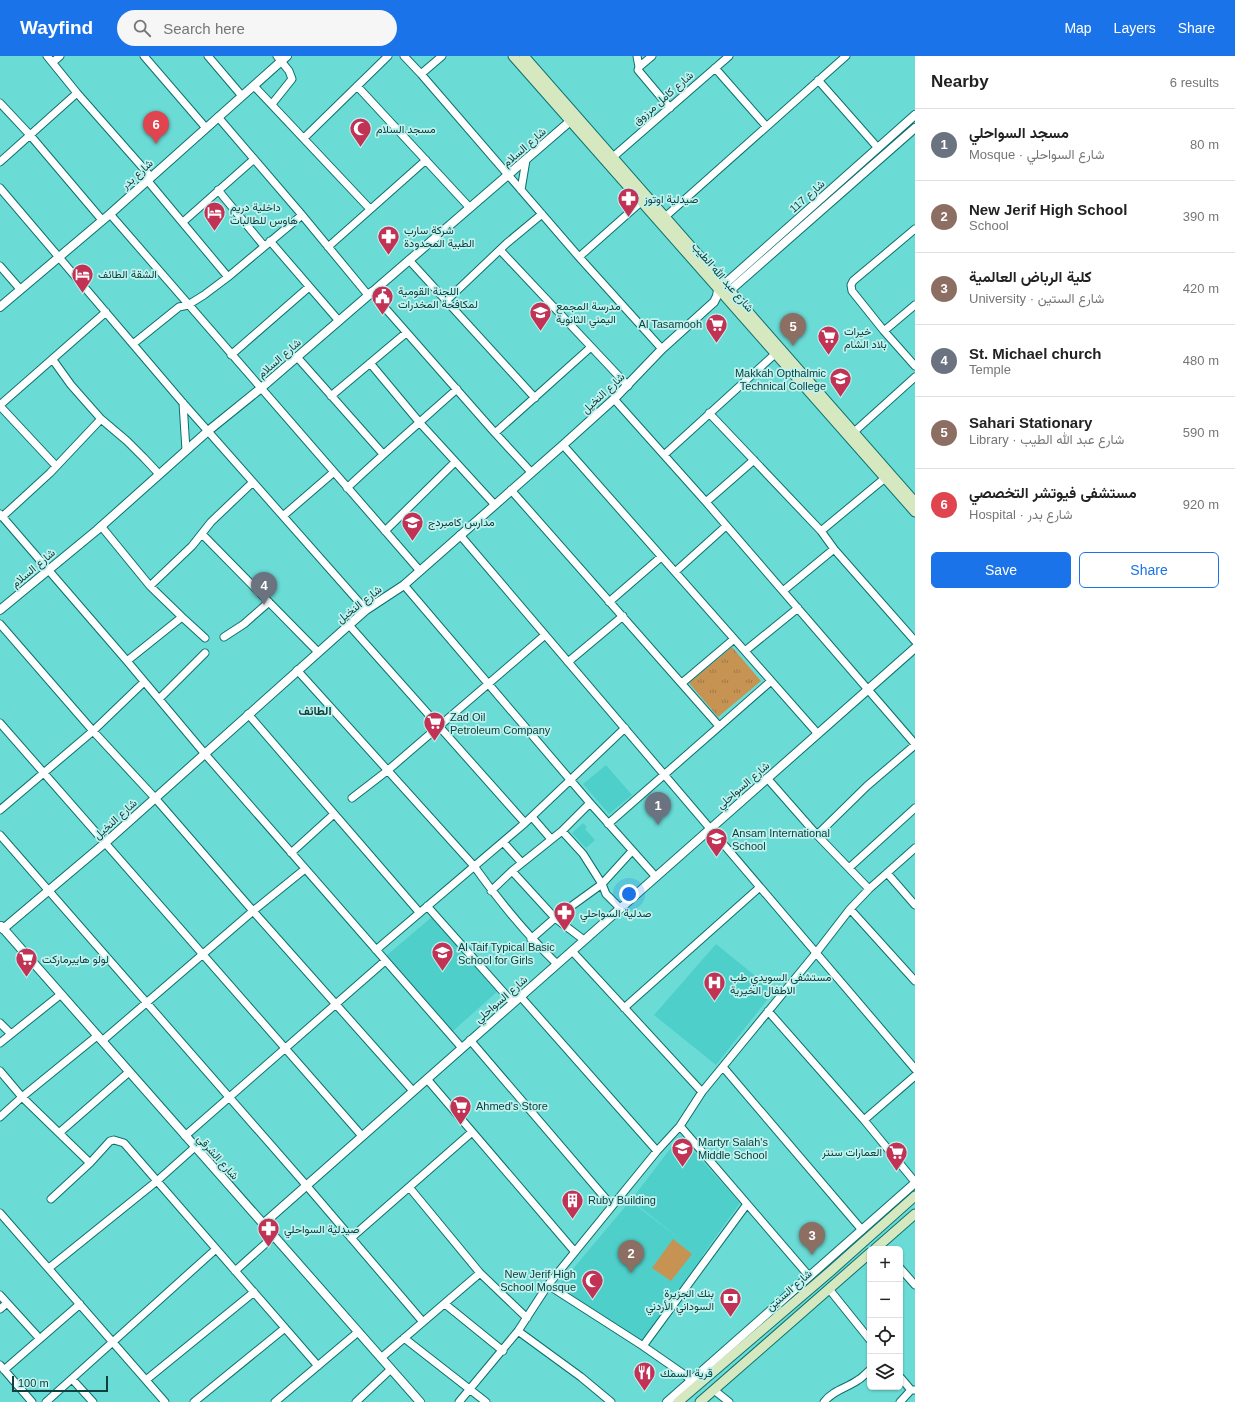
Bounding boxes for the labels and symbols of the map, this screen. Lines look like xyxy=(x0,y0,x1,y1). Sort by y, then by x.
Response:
street label: شارع كامل مرزوق xyxy=(631,69,697,129)
pin: 6 xyxy=(143,111,169,144)
mosque icon: مسجد السلام xyxy=(348,116,374,149)
place label: مسجد السلام xyxy=(376,123,436,137)
street label: شارع السلام xyxy=(500,125,550,171)
street label: شارع بدر xyxy=(118,157,157,193)
street label: شارع 117 xyxy=(787,177,828,216)
pharmacy icon: صيدلية اوتوز xyxy=(615,186,641,219)
place label: صيدلية اوتوز xyxy=(643,193,698,206)
hotel icon: داخلية دريم هاوس للطالبات xyxy=(201,200,227,233)
place label: داخلية دريم هاوس للطالبات xyxy=(230,201,298,227)
pharmacy icon: شركة سارب الطبية المحدودة xyxy=(376,223,402,256)
place label: شركة سارب الطبية المحدودة xyxy=(404,224,474,250)
street label: شارع عبد الله الطيب xyxy=(688,240,757,316)
hotel icon: الشقة الطائف xyxy=(70,261,96,294)
place label: الشقة الطائف xyxy=(98,268,157,280)
public building icon: اللجنة القومية لمكافحة المخدرات xyxy=(370,284,396,317)
place label: اللجنة القومية لمكافحة المخدرات xyxy=(398,285,478,311)
school or university icon: مدرسة المجمع اليمني الثانوية xyxy=(528,299,554,332)
place label: مدرسة المجمع اليمني الثانوية xyxy=(556,300,621,329)
supermarket icon: Al Tasamooh xyxy=(704,311,730,344)
pin: 5 xyxy=(780,313,806,346)
place label: Al Tasamooh xyxy=(639,318,702,330)
supermarket icon: خيرات بلاد الشام xyxy=(816,324,842,357)
place label: خيرات بلاد الشام xyxy=(844,325,887,352)
street label: شارع السلام xyxy=(255,336,305,382)
school or university icon: Makkah Opthalmic Technical College xyxy=(828,366,854,399)
place label: Makkah Opthalmic Technical College xyxy=(735,367,826,392)
street label: شارع النخيل xyxy=(579,370,628,417)
school or university icon: مدارس كامبردج xyxy=(399,509,425,542)
place label: مدارس كامبردج xyxy=(428,516,495,530)
street label: شارع السلام xyxy=(9,546,59,591)
pin: 4 xyxy=(251,572,277,605)
street label: شارع النخيل xyxy=(334,582,385,627)
district label: الطائف xyxy=(298,704,332,718)
supermarket icon: Zad Oil Petroleum Company xyxy=(421,710,447,743)
place label: Zad Oil Petroleum Company xyxy=(450,711,551,736)
street label: شارع السواحلي xyxy=(714,759,775,814)
pin: 1 xyxy=(645,792,671,825)
street label: شارع النخيل xyxy=(91,796,141,843)
school or university icon: Ansam International School xyxy=(703,826,729,859)
place label: Ansam International School xyxy=(732,827,830,852)
your location xyxy=(619,884,639,904)
pharmacy icon: صدلية السواحلي xyxy=(551,900,577,933)
place label: صدلية السواحلي xyxy=(580,907,651,923)
school or university icon: Al Taif Typical Basic School for Girls xyxy=(429,940,455,973)
place label: Al Taif Typical Basic School for Girls xyxy=(458,941,555,966)
supermarket icon: لولو هايبرماركت xyxy=(13,946,39,979)
place label: لولو هايبرماركت xyxy=(42,953,109,966)
hospital icon: مستشفى السويدي طب الاطفال الخيرية xyxy=(701,970,727,1003)
place label: مستشفى السويدي طب الاطفال الخيرية xyxy=(730,971,832,997)
street label: شارع السواحلي xyxy=(472,973,533,1028)
supermarket icon: Ahmed's Store xyxy=(447,1093,473,1126)
place label: Ahmed's Store xyxy=(476,1100,548,1112)
street label: شارع الشرقي xyxy=(192,1132,241,1185)
school or university icon: Martyr Salah's Middle School xyxy=(669,1135,695,1168)
place label: Martyr Salah's Middle School xyxy=(698,1136,768,1161)
supermarket icon: العمارات سنتر xyxy=(884,1139,910,1172)
place label: العمارات سنتر xyxy=(821,1146,882,1159)
building icon: Ruby Building xyxy=(560,1187,586,1220)
place label: Ruby Building xyxy=(588,1194,656,1206)
pharmacy icon: صيدلية السواحلي xyxy=(255,1216,281,1249)
pin: 3 xyxy=(799,1222,825,1255)
place label: صيدلية السواحلي xyxy=(284,1223,359,1239)
pin: 2 xyxy=(618,1240,644,1273)
mosque icon: New Jerif High School Mosque xyxy=(579,1267,605,1300)
street label: شارع الستين xyxy=(764,1267,816,1315)
place label: New Jerif High School Mosque xyxy=(500,1268,576,1293)
bank icon: بنك الجزيرة السوداني الأردني xyxy=(717,1286,743,1319)
place label: بنك الجزيرة السوداني الأردني xyxy=(646,1287,714,1316)
restaurant icon: قرية السمك xyxy=(632,1360,658,1393)
place label: قرية السمك xyxy=(660,1367,713,1380)
scale bar xyxy=(12,1374,108,1393)

